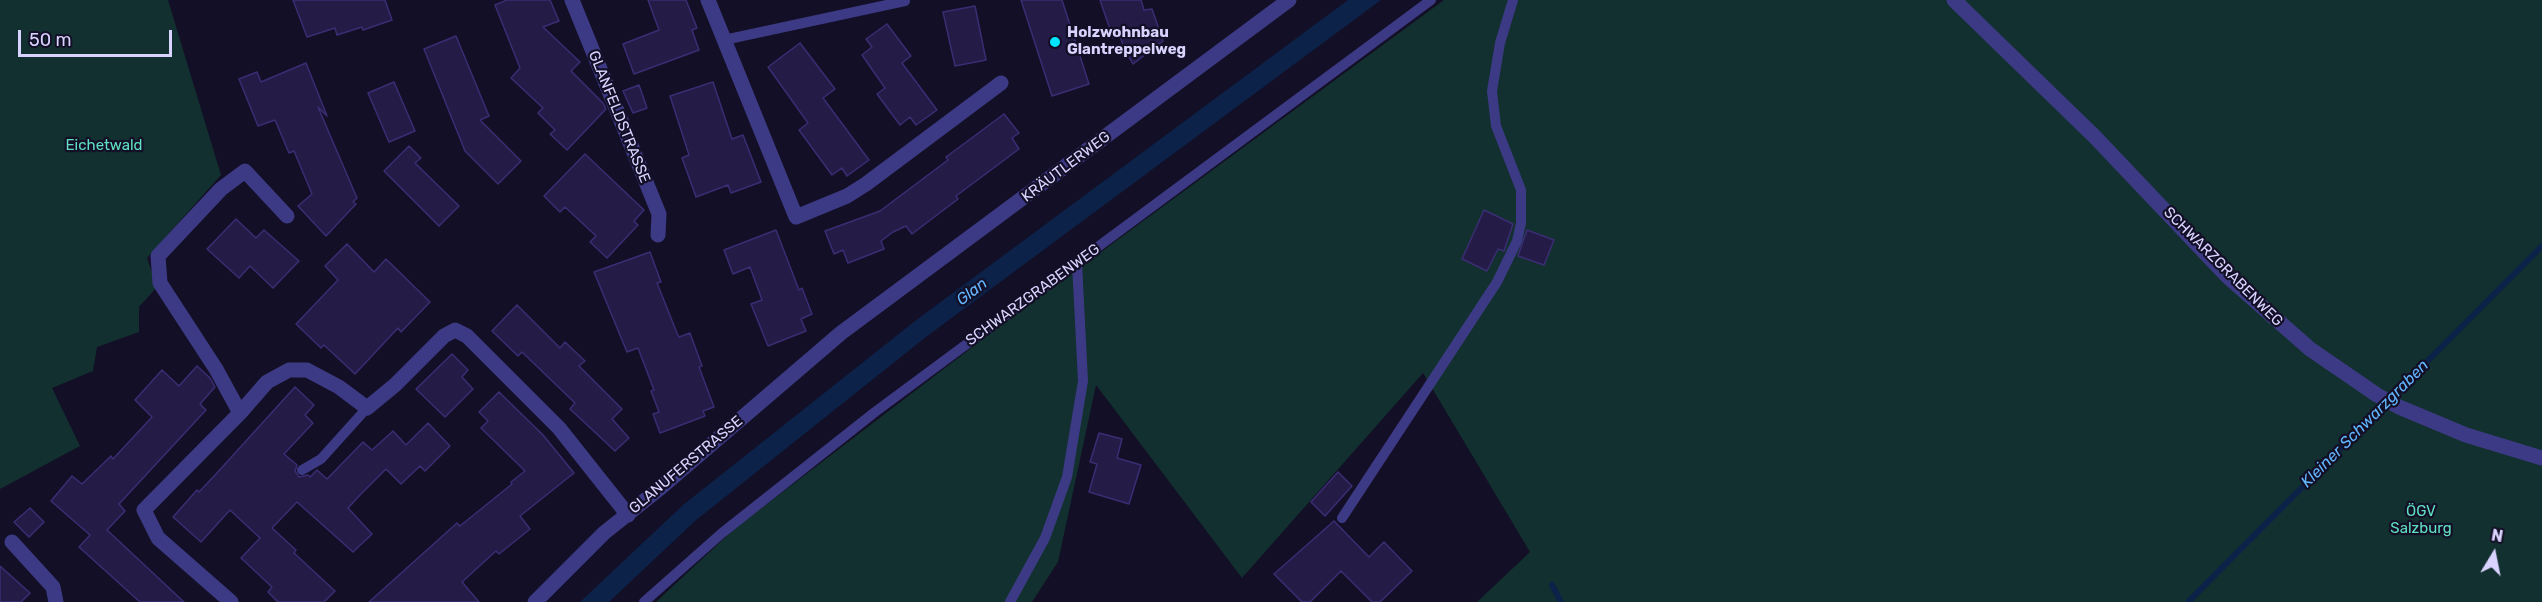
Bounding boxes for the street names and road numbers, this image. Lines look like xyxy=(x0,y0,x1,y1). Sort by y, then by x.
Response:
street label: GLANFELDSTRASSE xyxy=(584,48,654,186)
street label: KRÄUTLERWEG xyxy=(1018,128,1114,206)
street label: SCHWARZGRABENWEG xyxy=(2160,204,2286,330)
street label: SCHWARZGRABENWEG xyxy=(962,240,1104,350)
street label: GLANUFERSTRASSE xyxy=(626,412,746,518)

